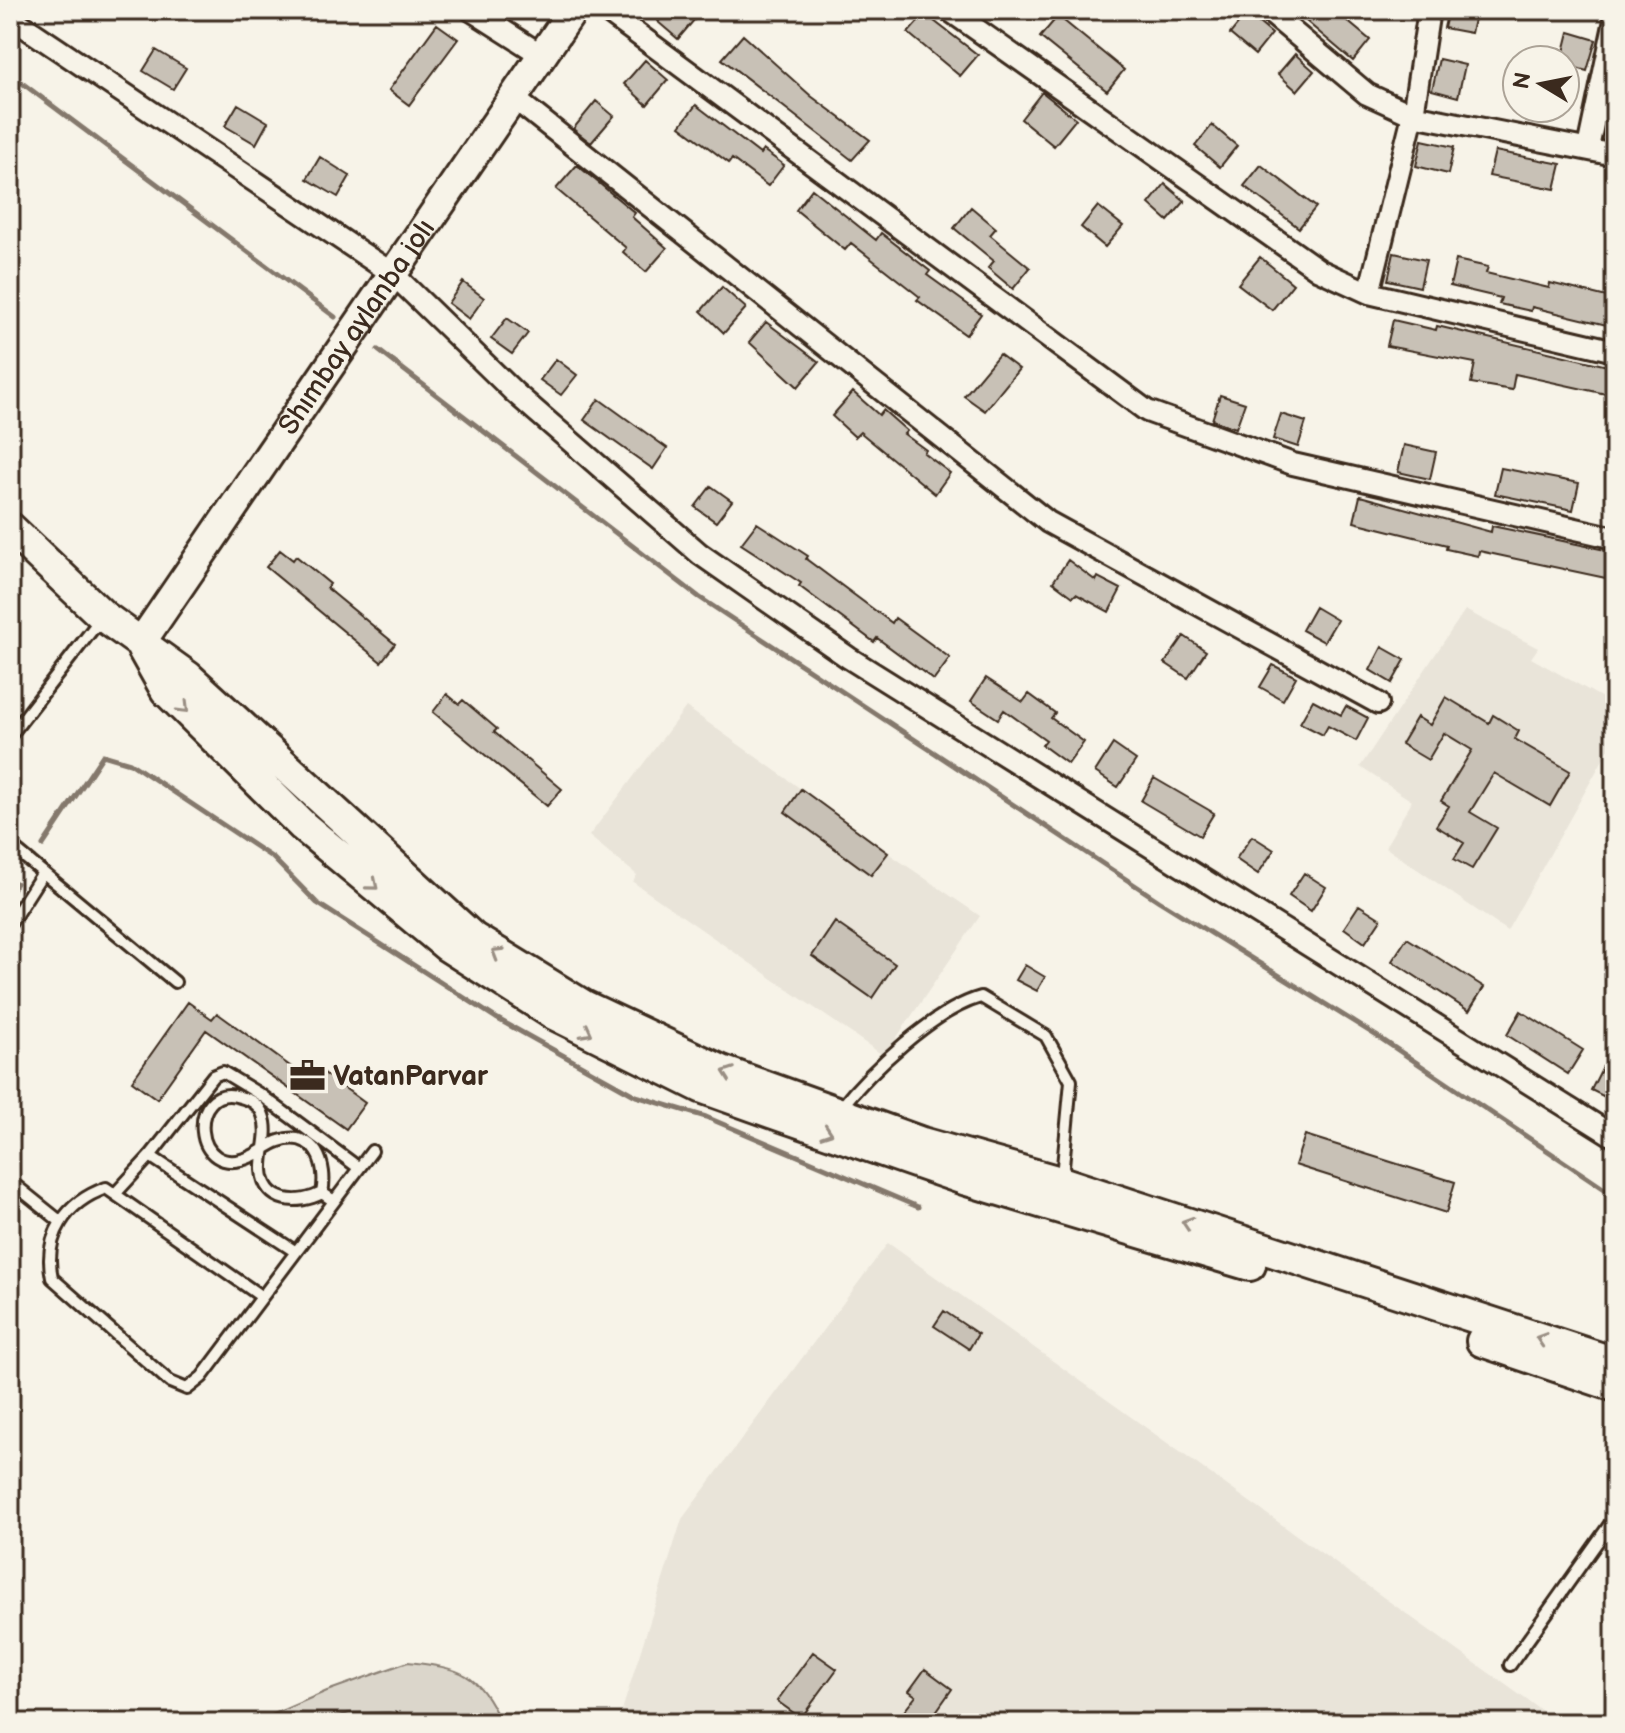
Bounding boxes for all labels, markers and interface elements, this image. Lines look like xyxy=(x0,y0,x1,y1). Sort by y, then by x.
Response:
north arrow xyxy=(1501,44,1581,124)
text: N xyxy=(1508,70,1538,91)
street label: Shımbay aylanba jolı xyxy=(271,213,442,441)
one-way arrow xyxy=(175,699,189,713)
one-way arrow xyxy=(364,875,379,890)
one-way arrow xyxy=(491,947,506,963)
one-way arrow xyxy=(579,1022,594,1037)
office icon: VatanParvar xyxy=(288,1057,326,1095)
place label: VatanParvar xyxy=(333,1060,489,1093)
one-way arrow xyxy=(721,1066,735,1083)
one-way arrow xyxy=(819,1122,833,1138)
one-way arrow xyxy=(1181,1217,1195,1233)
one-way arrow xyxy=(1534,1332,1548,1348)

